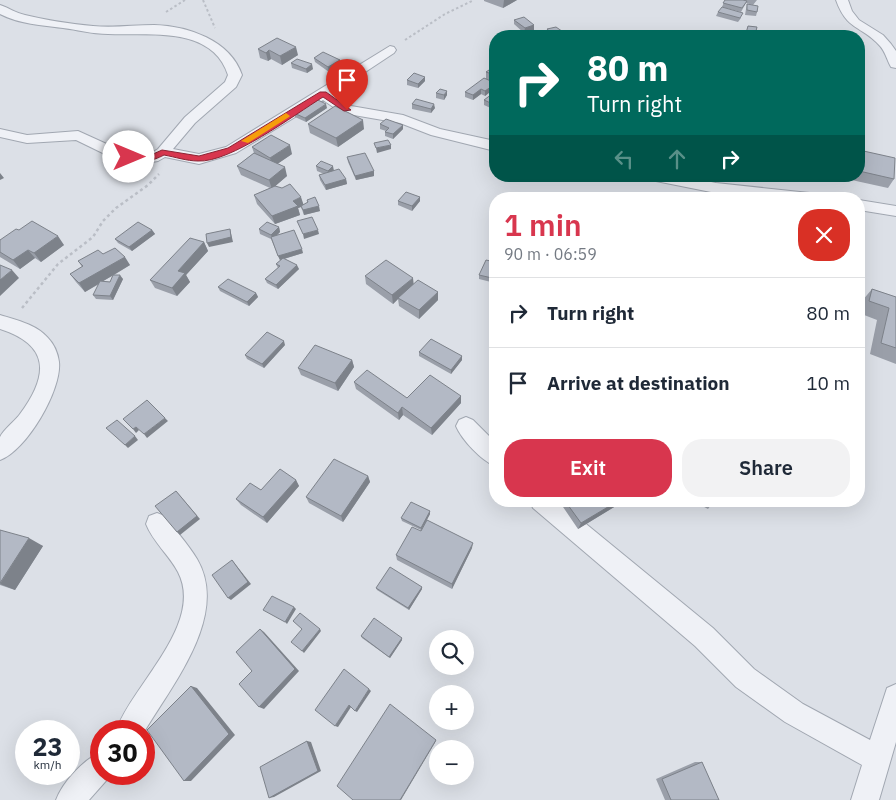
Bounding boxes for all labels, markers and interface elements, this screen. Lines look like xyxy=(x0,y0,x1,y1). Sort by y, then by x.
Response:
text: 80 m xyxy=(587,45,669,91)
icon: right xyxy=(504,50,569,115)
pin xyxy=(326,59,368,110)
icon: arrive xyxy=(333,66,361,94)
text: Turn right xyxy=(587,89,682,118)
position arrow xyxy=(102,130,154,182)
icon: left xyxy=(610,145,638,173)
icon: ahead xyxy=(663,145,691,173)
icon: right xyxy=(716,145,744,173)
text: 1 min xyxy=(504,205,582,244)
button: close xyxy=(798,209,850,261)
text: 90 m · 06:59 xyxy=(504,244,597,264)
icon: right xyxy=(504,299,532,327)
text: Turn right xyxy=(547,301,634,325)
text: 80 m xyxy=(806,301,850,325)
icon: arrive xyxy=(504,369,532,397)
text: Arrive at destination xyxy=(547,371,730,395)
text: 10 m xyxy=(806,371,850,395)
button: Exit xyxy=(504,439,672,497)
button: Share xyxy=(682,439,850,497)
map controls xyxy=(429,630,474,785)
button: search xyxy=(429,630,474,675)
button: + xyxy=(429,685,474,730)
speed limit sign: 30 xyxy=(90,720,155,785)
text: 23 xyxy=(32,730,63,763)
button: − xyxy=(429,740,474,785)
text: km/h xyxy=(33,757,62,772)

